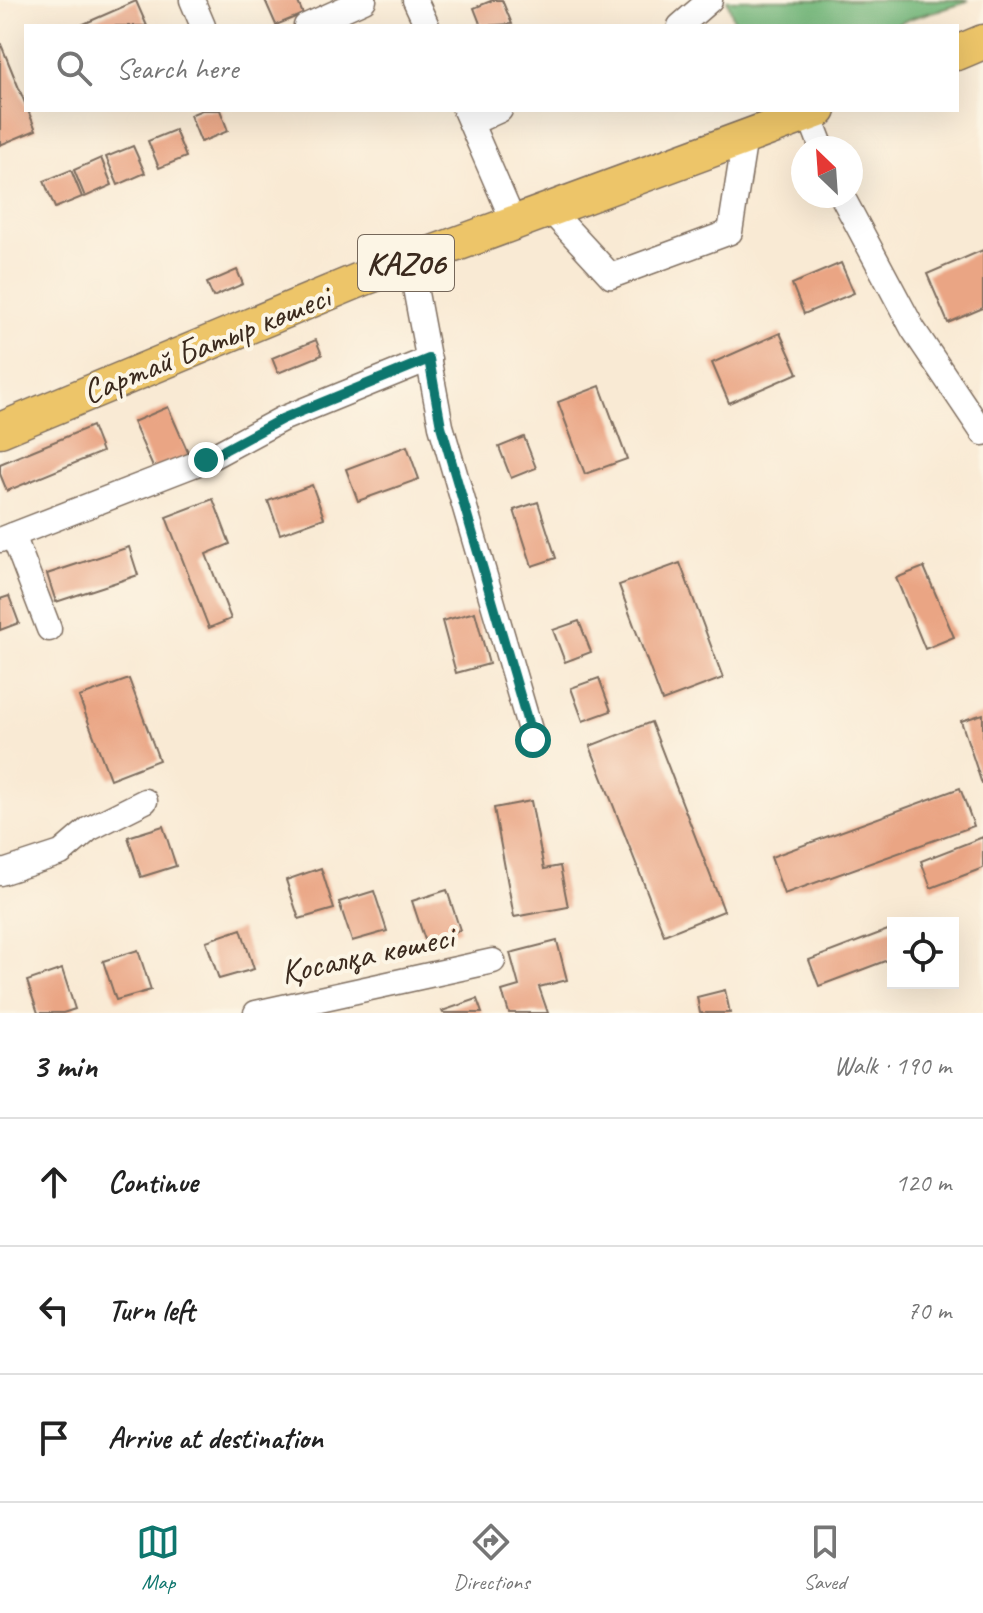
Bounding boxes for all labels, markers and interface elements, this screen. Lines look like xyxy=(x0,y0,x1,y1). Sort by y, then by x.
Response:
search box xyxy=(24,24,959,112)
icon: search xyxy=(52,46,96,90)
text: Search here xyxy=(116,49,238,87)
north arrow xyxy=(791,136,863,208)
road number: KАZ06 xyxy=(358,235,454,291)
street label: Сартай Батыр көшесі xyxy=(76,273,339,413)
route end xyxy=(188,442,224,478)
route start xyxy=(515,722,551,758)
street label: Қосалқа көшесі xyxy=(277,914,461,993)
map controls xyxy=(887,917,959,989)
button: locate xyxy=(887,917,959,989)
text: 3 min xyxy=(32,1044,97,1087)
text: Walk · 190 m xyxy=(834,1049,951,1082)
icon: ahead xyxy=(32,1160,76,1204)
text: Continue xyxy=(108,1163,198,1201)
text: 120 m xyxy=(895,1166,951,1199)
icon: left xyxy=(32,1288,76,1332)
text: Turn left xyxy=(108,1291,195,1329)
text: 70 m xyxy=(907,1294,951,1327)
icon: arrive xyxy=(32,1416,76,1460)
text: Arrive at destination xyxy=(108,1419,323,1457)
tab: Map xyxy=(136,1520,180,1596)
tab: Directions xyxy=(453,1520,530,1596)
tab: Saved xyxy=(803,1520,847,1596)

